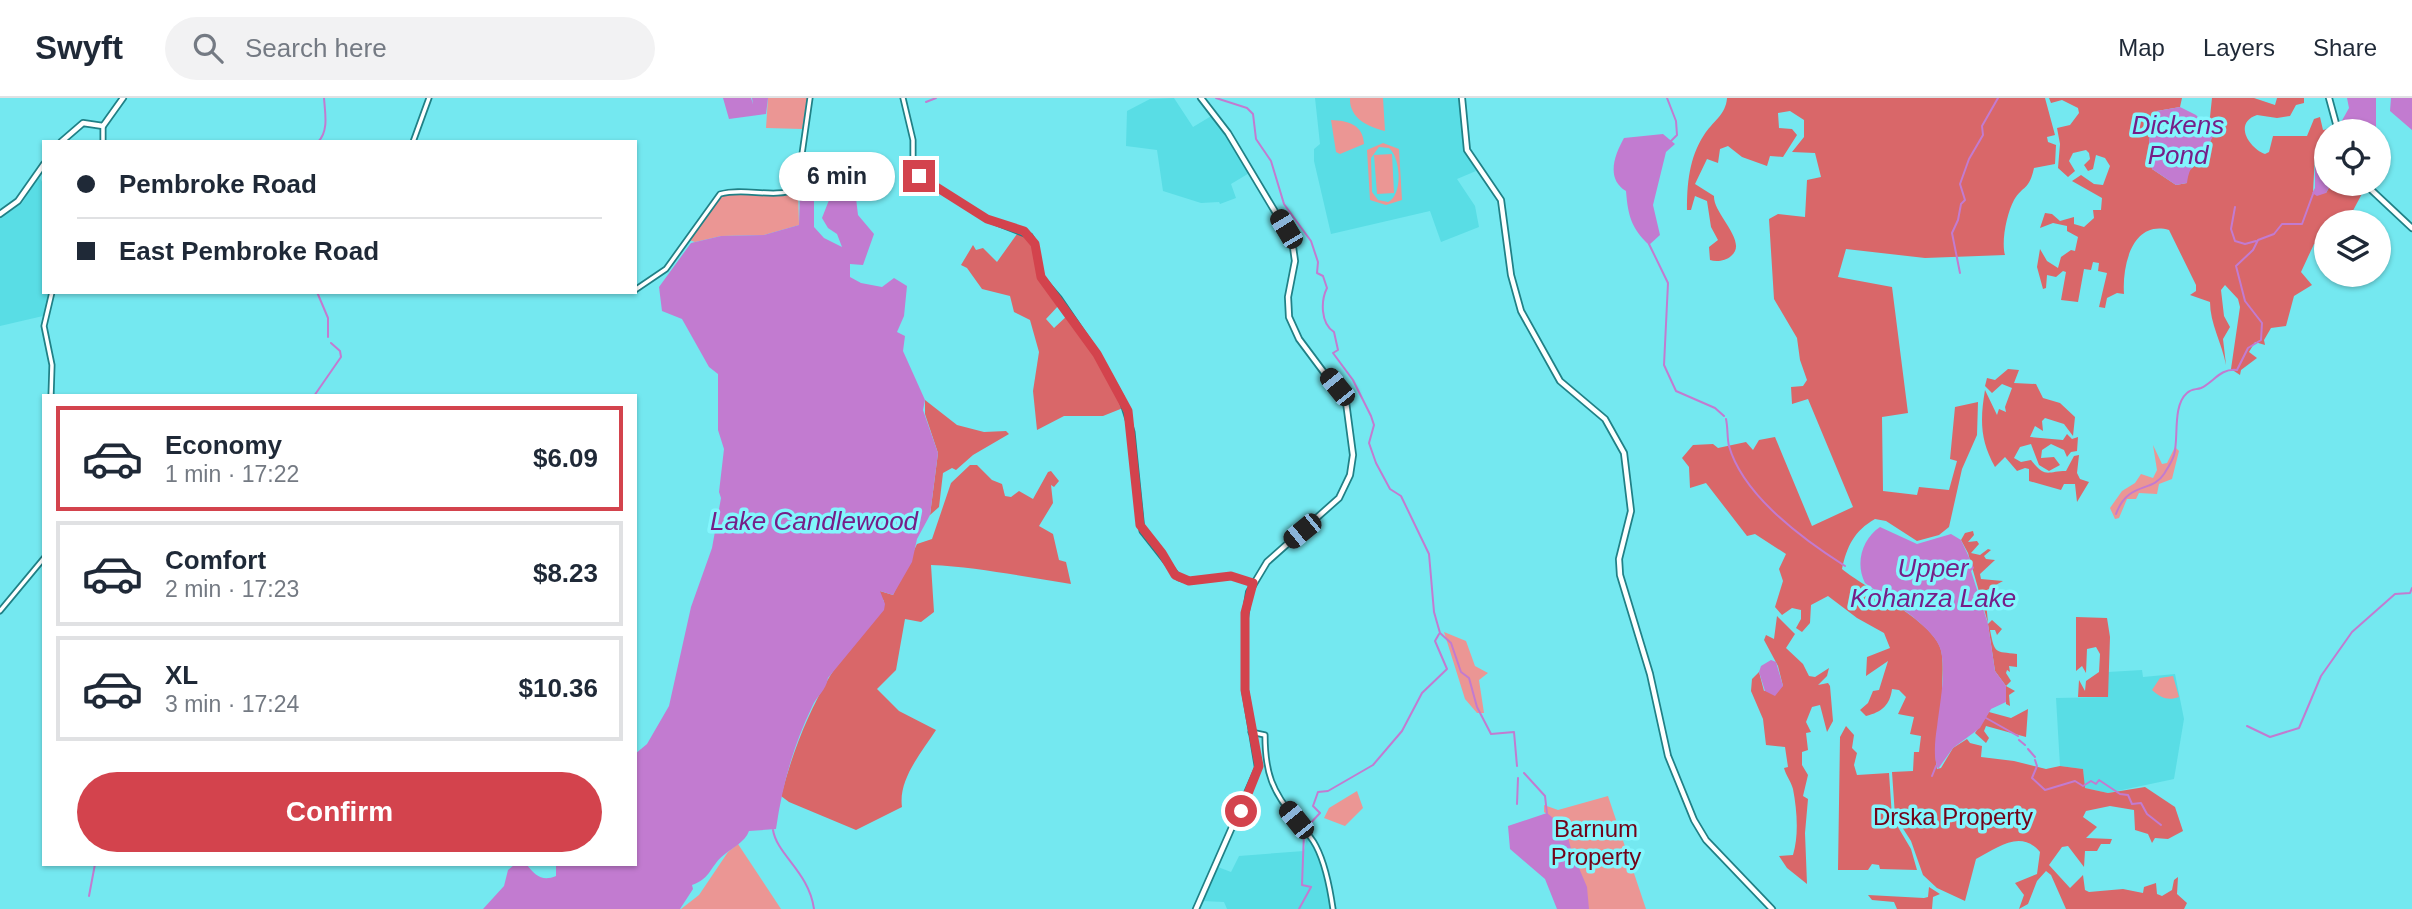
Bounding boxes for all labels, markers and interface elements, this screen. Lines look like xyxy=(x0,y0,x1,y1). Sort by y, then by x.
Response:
search box xyxy=(165,17,655,80)
text: Swyft xyxy=(35,29,123,66)
icon: search xyxy=(189,29,227,67)
text: Search here xyxy=(245,33,387,63)
text: Map xyxy=(2118,34,2165,61)
text: Layers xyxy=(2203,34,2275,61)
text: Share xyxy=(2313,34,2377,61)
water label: Dickens Pond xyxy=(2132,110,2224,170)
map controls xyxy=(2314,119,2391,287)
button: locate xyxy=(2314,119,2391,196)
callout: 6 min xyxy=(779,152,894,200)
route end xyxy=(903,160,935,192)
text: 6 min xyxy=(807,163,867,189)
text: Pembroke Road xyxy=(119,169,317,199)
car xyxy=(1267,206,1306,252)
button: layers xyxy=(2314,210,2391,287)
text: East Pembroke Road xyxy=(119,236,379,266)
car xyxy=(1316,364,1359,410)
icon: car xyxy=(81,427,144,490)
text: Economy xyxy=(165,430,282,460)
text: $6.09 xyxy=(533,443,598,473)
text: 1 min · 17:22 xyxy=(165,461,299,487)
water label: Lake Candlewood xyxy=(710,506,920,536)
car xyxy=(1280,510,1325,552)
icon: car xyxy=(81,542,144,605)
text: Comfort xyxy=(165,545,266,575)
water label: Upper Kohanza Lake xyxy=(1850,553,2016,613)
text: $8.23 xyxy=(533,558,598,588)
text: 2 min · 17:23 xyxy=(165,576,299,602)
icon: car xyxy=(81,657,144,720)
text: XL xyxy=(165,660,198,690)
text: $10.36 xyxy=(518,673,598,703)
text: 3 min · 17:24 xyxy=(165,691,299,717)
button: Confirm xyxy=(77,772,602,852)
route start xyxy=(1225,795,1257,827)
car xyxy=(1275,797,1318,843)
park label: Drska Property xyxy=(1873,803,2033,830)
park label: Barnum Property xyxy=(1551,815,1641,870)

